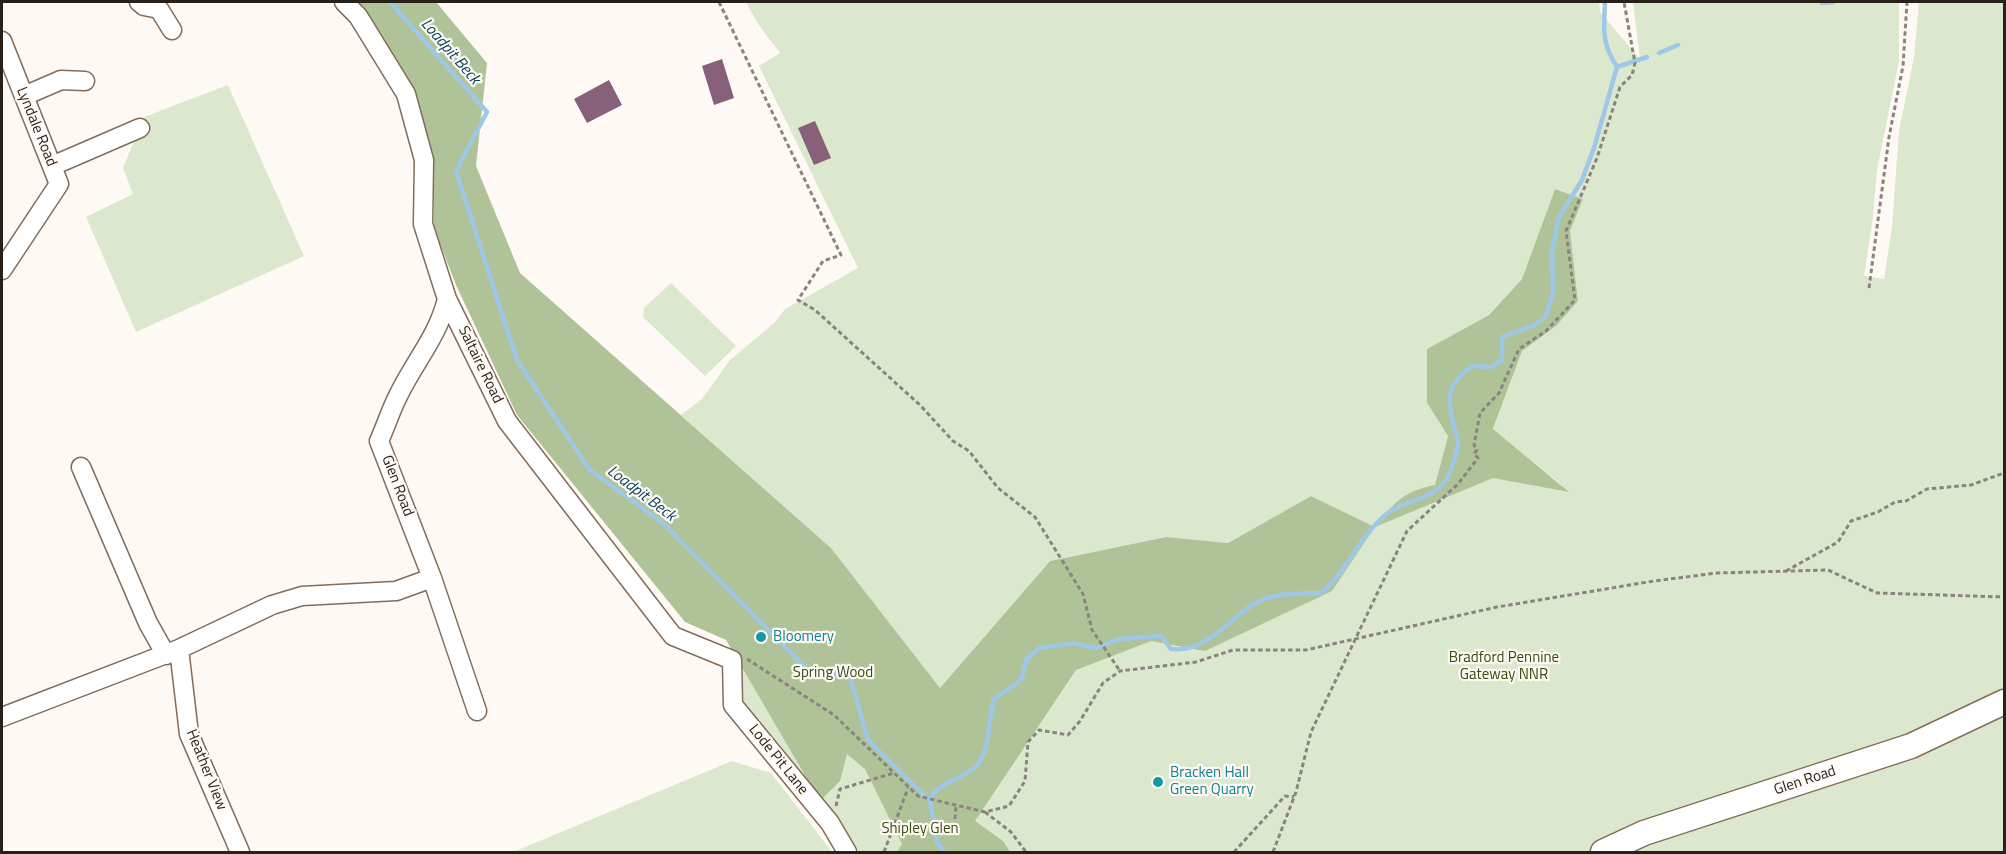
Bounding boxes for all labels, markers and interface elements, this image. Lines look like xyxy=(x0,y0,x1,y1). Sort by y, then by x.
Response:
water label: Loadpit Beck xyxy=(416,15,484,89)
street label: Lyndale Road xyxy=(12,85,60,169)
street label: Saltaire Road xyxy=(454,324,506,406)
street label: Glen Road xyxy=(377,453,417,519)
water label: Loadpit Beck xyxy=(603,462,679,526)
place label: Bloomery xyxy=(773,628,834,646)
marker: Bloomery xyxy=(754,630,768,644)
park label: Bradford Pennine Gateway NNR xyxy=(1449,649,1559,684)
park label: Spring Wood xyxy=(793,664,873,682)
street label: Lode Pit Lane xyxy=(744,721,812,799)
street label: Heather View xyxy=(182,727,230,813)
street label: Glen Road xyxy=(1772,763,1838,799)
place label: Bracken Hall Green Quarry xyxy=(1170,764,1254,799)
marker: Bracken Hall Green Quarry xyxy=(1151,775,1165,789)
park label: Shipley Glen xyxy=(881,820,959,838)

